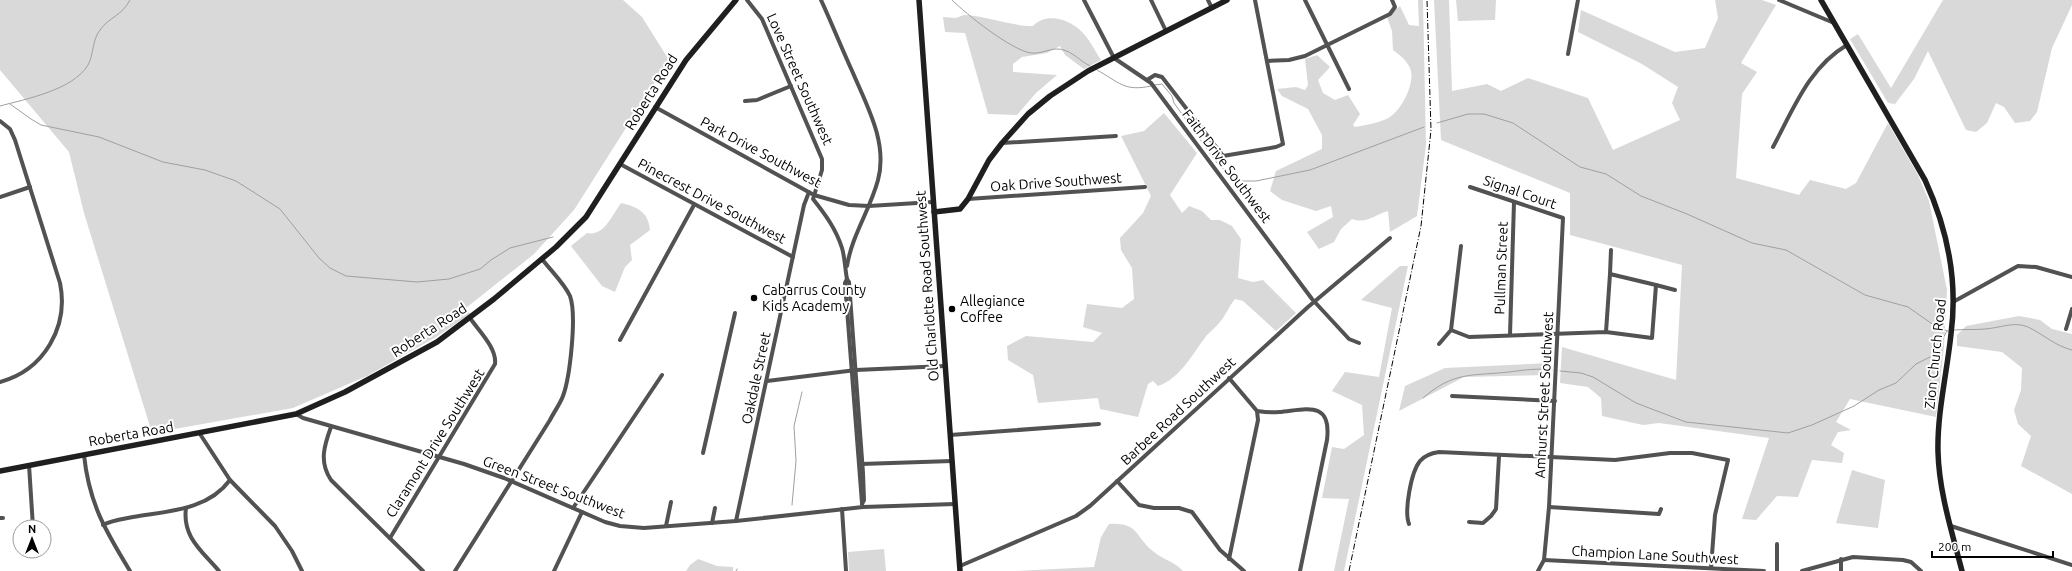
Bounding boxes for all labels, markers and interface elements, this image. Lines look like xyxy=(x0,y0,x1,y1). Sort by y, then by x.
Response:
street label: Love Street Southwest xyxy=(764,11,836,148)
street label: Roberta Road xyxy=(621,51,681,133)
street label: Faith Drive Southwest xyxy=(1179,106,1275,226)
street label: Park Drive Southwest xyxy=(698,113,825,191)
street label: Pinecrest Drive Southwest xyxy=(635,155,789,247)
street label: Oak Drive Southwest xyxy=(990,169,1123,195)
street label: Signal Court xyxy=(1481,172,1559,212)
street label: Old Charlotte Road Southwest xyxy=(912,189,942,382)
street label: Pullman Street xyxy=(1491,221,1511,315)
place label: Cabarrus County Kids Academy xyxy=(762,282,866,314)
marker: Cabarrus County Kids Academy xyxy=(749,293,759,303)
place label: Allegiance Coffee xyxy=(960,293,1025,325)
street label: Zion Church Road xyxy=(1921,298,1949,410)
street label: Roberta Road xyxy=(388,300,470,360)
marker: Allegiance Coffee xyxy=(947,304,957,314)
street label: Amhurst Street Southwest xyxy=(1532,311,1556,479)
street label: Oakdale Street xyxy=(738,330,774,426)
street label: Barbee Road Southwest xyxy=(1117,353,1239,468)
street label: Claramont Drive Southwest xyxy=(383,365,488,520)
street label: Roberta Road xyxy=(87,419,175,449)
street label: Green Street Southwest xyxy=(481,453,628,522)
north arrow xyxy=(12,519,52,559)
text: N xyxy=(28,523,36,535)
scale bar xyxy=(1932,533,2053,559)
text: 200 m xyxy=(1938,540,1971,553)
street label: Champion Lane Southwest xyxy=(1571,543,1739,567)

